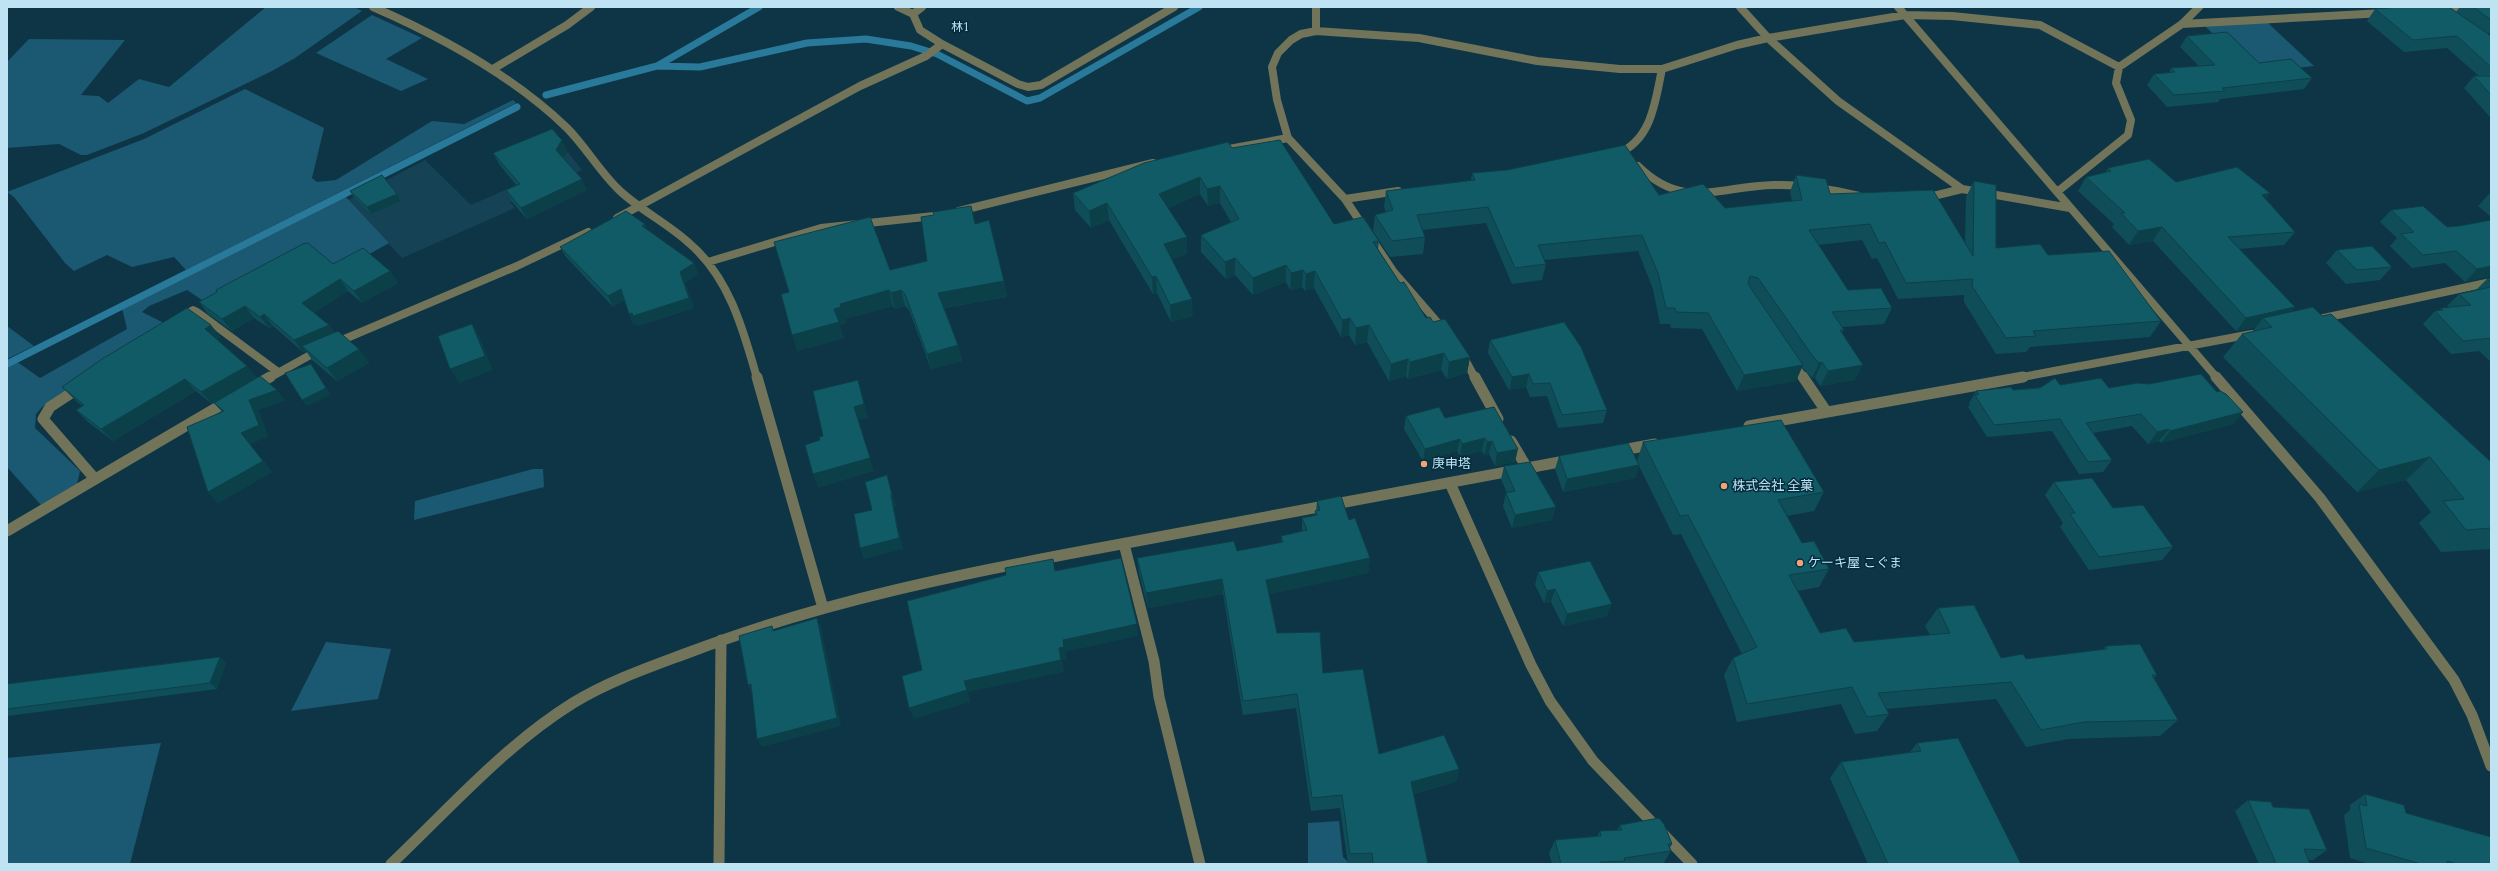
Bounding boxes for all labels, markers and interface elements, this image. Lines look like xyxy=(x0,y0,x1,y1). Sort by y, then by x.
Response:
district label: 林1 xyxy=(951,18,969,37)
place label: 庚申塔 xyxy=(1432,454,1471,474)
marker: 庚申塔 xyxy=(1419,459,1429,469)
place label: 株式会社 全菓 xyxy=(1732,476,1813,496)
marker: 株式会社 全菓 xyxy=(1719,481,1729,491)
place label: ケーキ屋 こぐま xyxy=(1808,553,1902,573)
marker: ケーキ屋 こぐま xyxy=(1795,558,1805,568)

